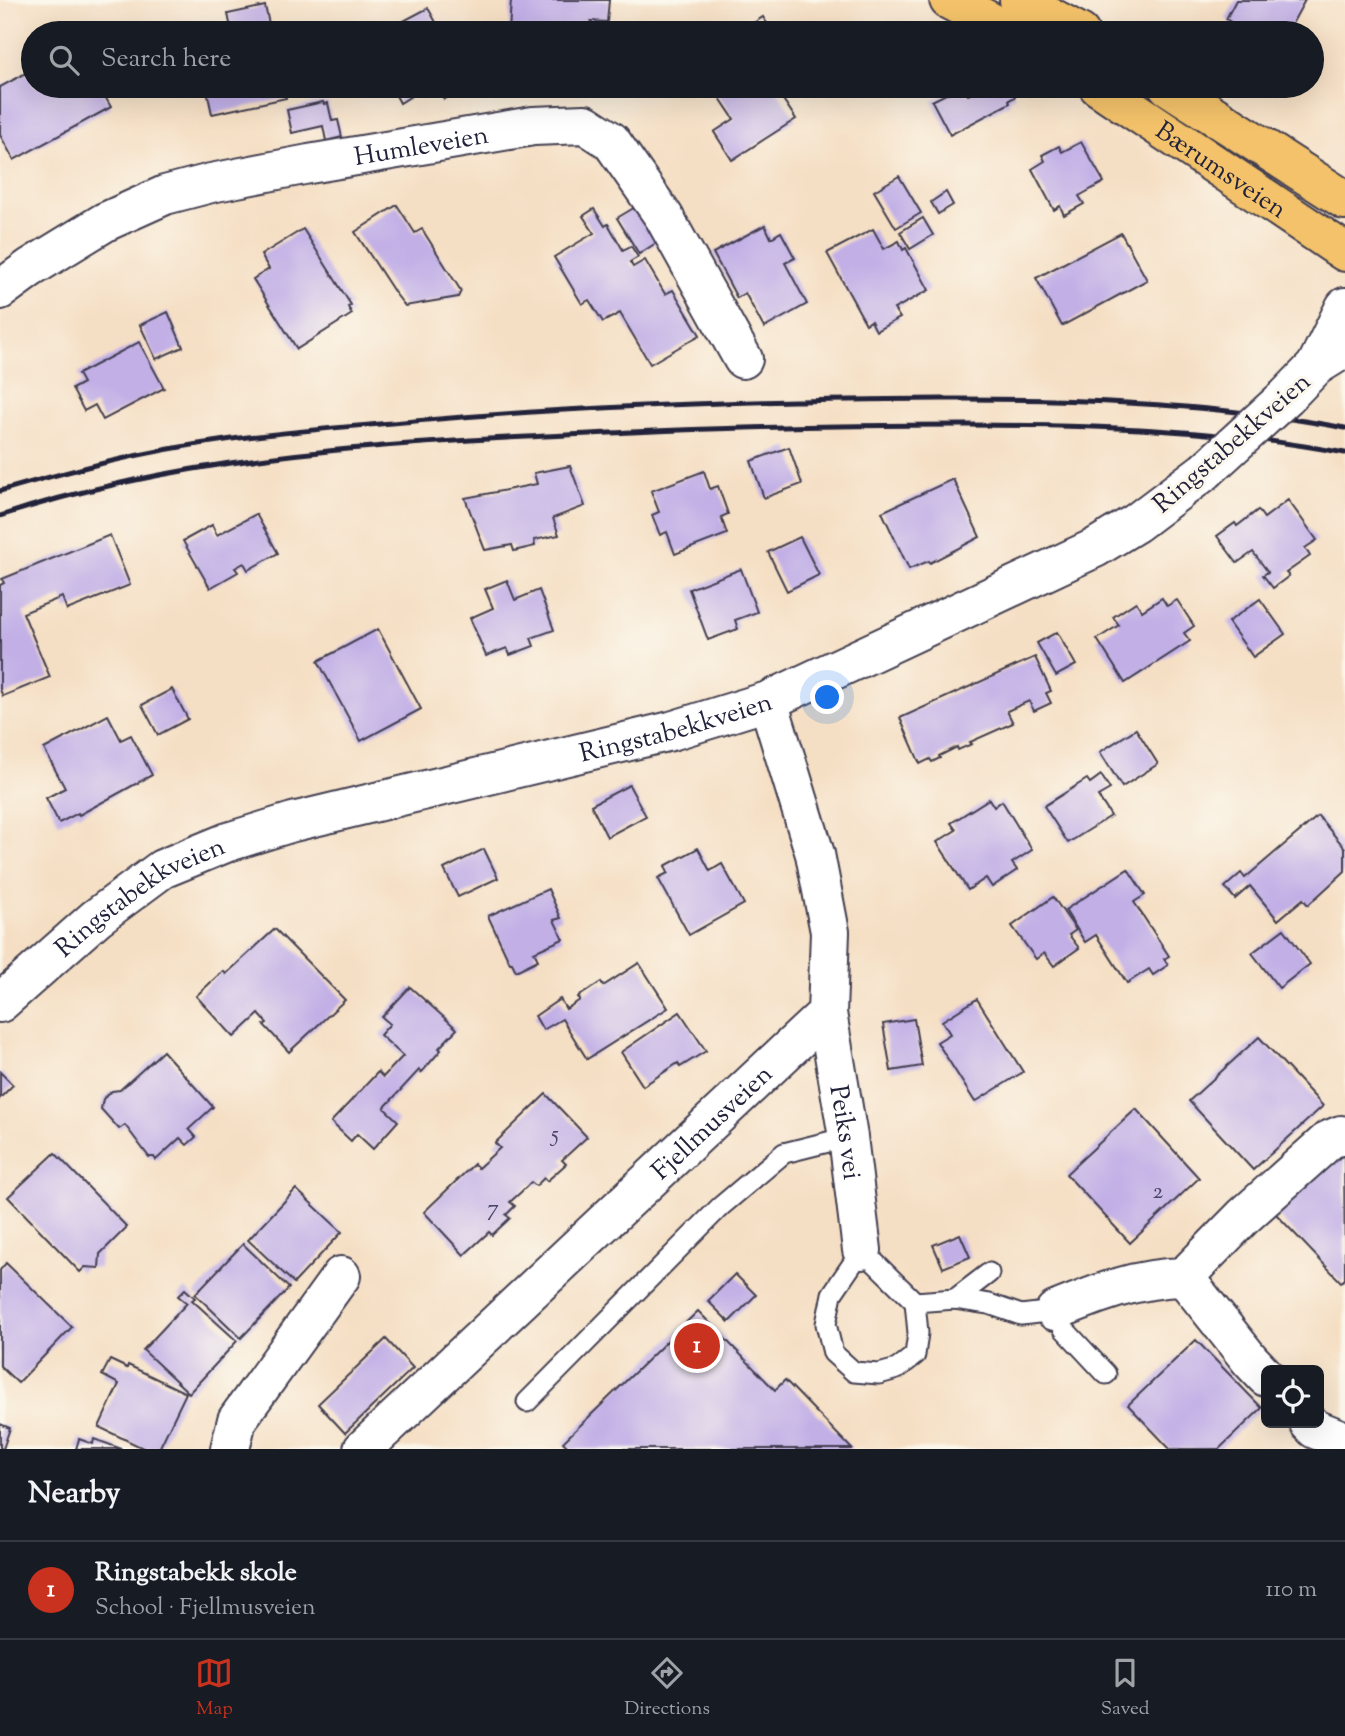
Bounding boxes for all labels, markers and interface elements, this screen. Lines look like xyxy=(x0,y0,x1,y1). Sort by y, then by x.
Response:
search box xyxy=(21,21,1324,98)
icon: search xyxy=(45,41,83,79)
text: Search here xyxy=(101,41,231,78)
street label: Bærumsveien xyxy=(1147,114,1293,229)
street label: Humleveien xyxy=(352,118,491,177)
street label: Ringstabekkveien xyxy=(1146,365,1320,523)
your location xyxy=(810,680,844,714)
street label: Ringstabekkveien xyxy=(576,685,777,773)
street label: Ringstabekkveien xyxy=(48,829,231,967)
street label: Fjellmusveien xyxy=(644,1057,782,1190)
street label: Peiks vei xyxy=(819,1083,869,1182)
house number: 5 xyxy=(549,1119,559,1152)
house number: 2 xyxy=(1153,1176,1164,1209)
house number: 7 xyxy=(487,1193,499,1226)
pin: 1 xyxy=(674,1320,720,1372)
map controls xyxy=(1261,1365,1324,1428)
button: locate xyxy=(1261,1365,1324,1428)
text: Nearby xyxy=(28,1473,120,1516)
text: Ringstabekk skole xyxy=(95,1555,297,1592)
text: 1 xyxy=(47,1574,55,1607)
text: 110 m xyxy=(1266,1574,1317,1607)
text: School · Fjellmusveien xyxy=(95,1592,316,1625)
tab: Map xyxy=(195,1654,233,1723)
tab: Directions xyxy=(624,1654,710,1723)
tab: Saved xyxy=(1101,1654,1150,1723)

